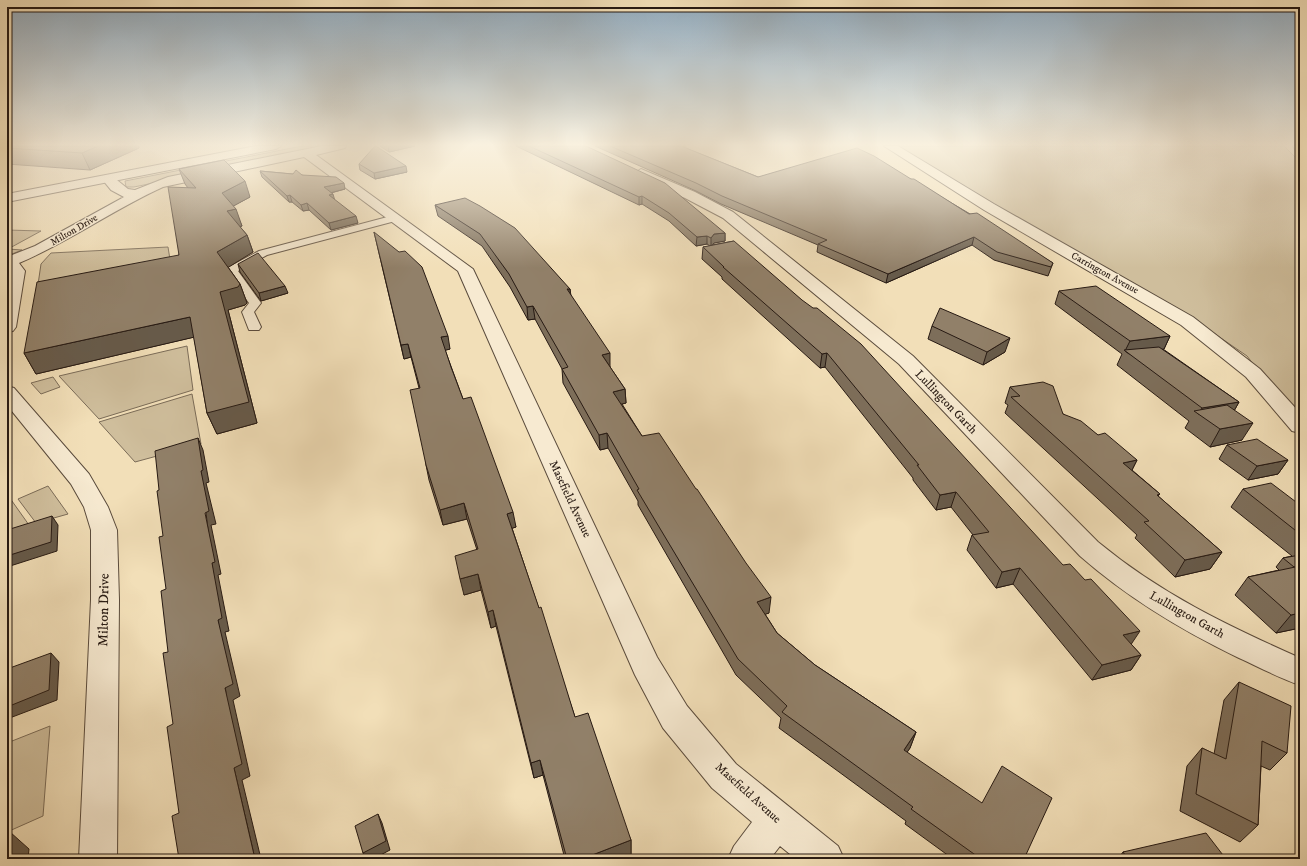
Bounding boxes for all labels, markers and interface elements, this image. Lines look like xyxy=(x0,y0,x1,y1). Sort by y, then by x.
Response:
street label: Milton Drive xyxy=(48,212,100,248)
street label: Carrington Avenue xyxy=(1069,250,1141,296)
street label: Lullington Garth xyxy=(912,367,981,438)
street label: Masefield Avenue xyxy=(546,458,594,540)
street label: Milton Drive xyxy=(94,573,114,647)
street label: Lullington Garth xyxy=(1147,588,1228,642)
street label: Masefield Avenue xyxy=(712,759,784,827)

